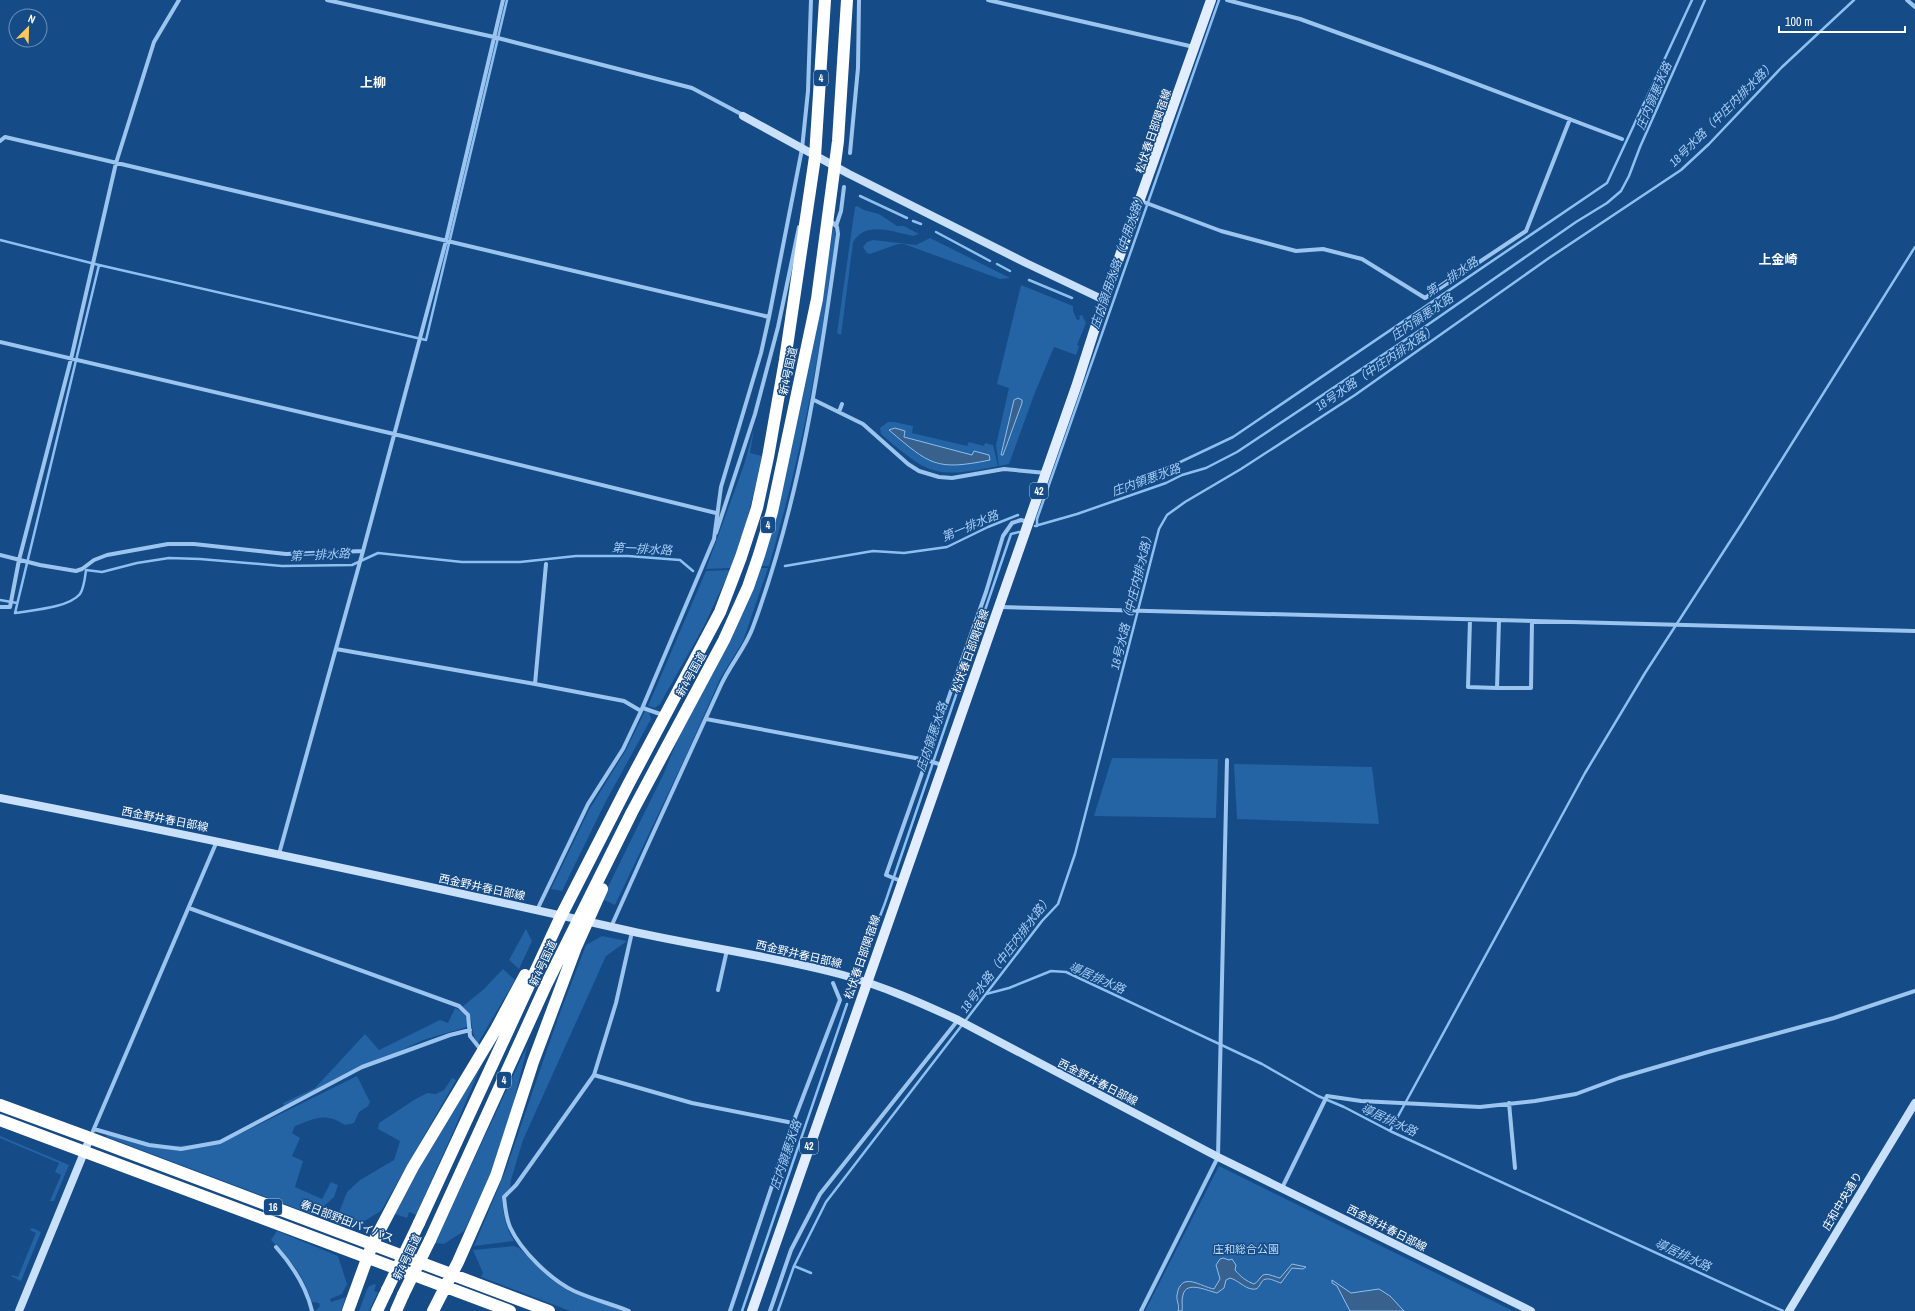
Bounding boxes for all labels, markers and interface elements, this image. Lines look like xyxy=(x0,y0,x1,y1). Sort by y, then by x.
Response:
north arrow xyxy=(8,8,48,48)
scale bar xyxy=(1779,8,1905,34)
text: N xyxy=(26,11,38,27)
text: 100 m xyxy=(1785,14,1812,30)
water label: 18号水路（中庄内排水路） xyxy=(1666,58,1778,170)
water label: 庄内領悪水路 xyxy=(1633,59,1676,132)
road number: 4 xyxy=(814,70,828,86)
district label: 上柳 xyxy=(360,74,386,91)
street label: 松伏春日部関宿線 xyxy=(1132,87,1174,175)
water label: 庄内領用水路（中用水路） xyxy=(1087,189,1149,331)
district label: 上金崎 xyxy=(1758,251,1798,268)
water label: 第一排水路 xyxy=(1423,253,1482,300)
water label: 庄内領悪水路 xyxy=(1388,290,1457,344)
water label: 18号水路（中庄内排水路） xyxy=(1312,321,1440,415)
street label: 新4号国道 xyxy=(776,346,800,396)
water label: 庄内領悪水路 xyxy=(1109,460,1183,500)
road number: 42 xyxy=(1030,483,1048,499)
water label: 第一排水路 xyxy=(939,507,1002,545)
road number: 4 xyxy=(761,517,775,533)
water label: 18号水路（中庄内排水路） xyxy=(1107,529,1157,671)
water label: 第一排水路 xyxy=(612,539,673,559)
water label: 第一排水路 xyxy=(290,545,351,565)
street label: 松伏春日部関宿線 xyxy=(948,607,992,695)
street label: 新4号国道 xyxy=(673,649,709,699)
water label: 庄内領悪水路 xyxy=(913,699,952,774)
street label: 西金野井春日部線 xyxy=(120,804,210,834)
street label: 西金野井春日部線 xyxy=(438,871,526,903)
water label: 18号水路（中庄内排水路） xyxy=(957,892,1055,1016)
street label: 松伏春日部関宿線 xyxy=(841,913,883,1001)
street label: 西金野井春日部線 xyxy=(755,937,843,971)
street label: 新4号国道 xyxy=(526,938,560,988)
water label: 導居排水路 xyxy=(1066,958,1129,998)
street label: 西金野井春日部線 xyxy=(1056,1056,1140,1108)
road number: 4 xyxy=(497,1072,511,1088)
water label: 導居排水路 xyxy=(1358,1100,1420,1140)
water label: 庄内領悪水路 xyxy=(767,1117,806,1192)
road number: 42 xyxy=(800,1138,818,1154)
street label: 庄和中央通り xyxy=(1819,1169,1865,1233)
street label: 春日部野田バイパス xyxy=(298,1197,396,1245)
road number: 16 xyxy=(264,1199,282,1215)
street label: 西金野井春日部線 xyxy=(1345,1202,1429,1254)
street label: 新4号国道 xyxy=(390,1232,424,1282)
water label: 導居排水路 xyxy=(1652,1235,1714,1275)
park label: 庄和総合公園 xyxy=(1213,1242,1279,1256)

